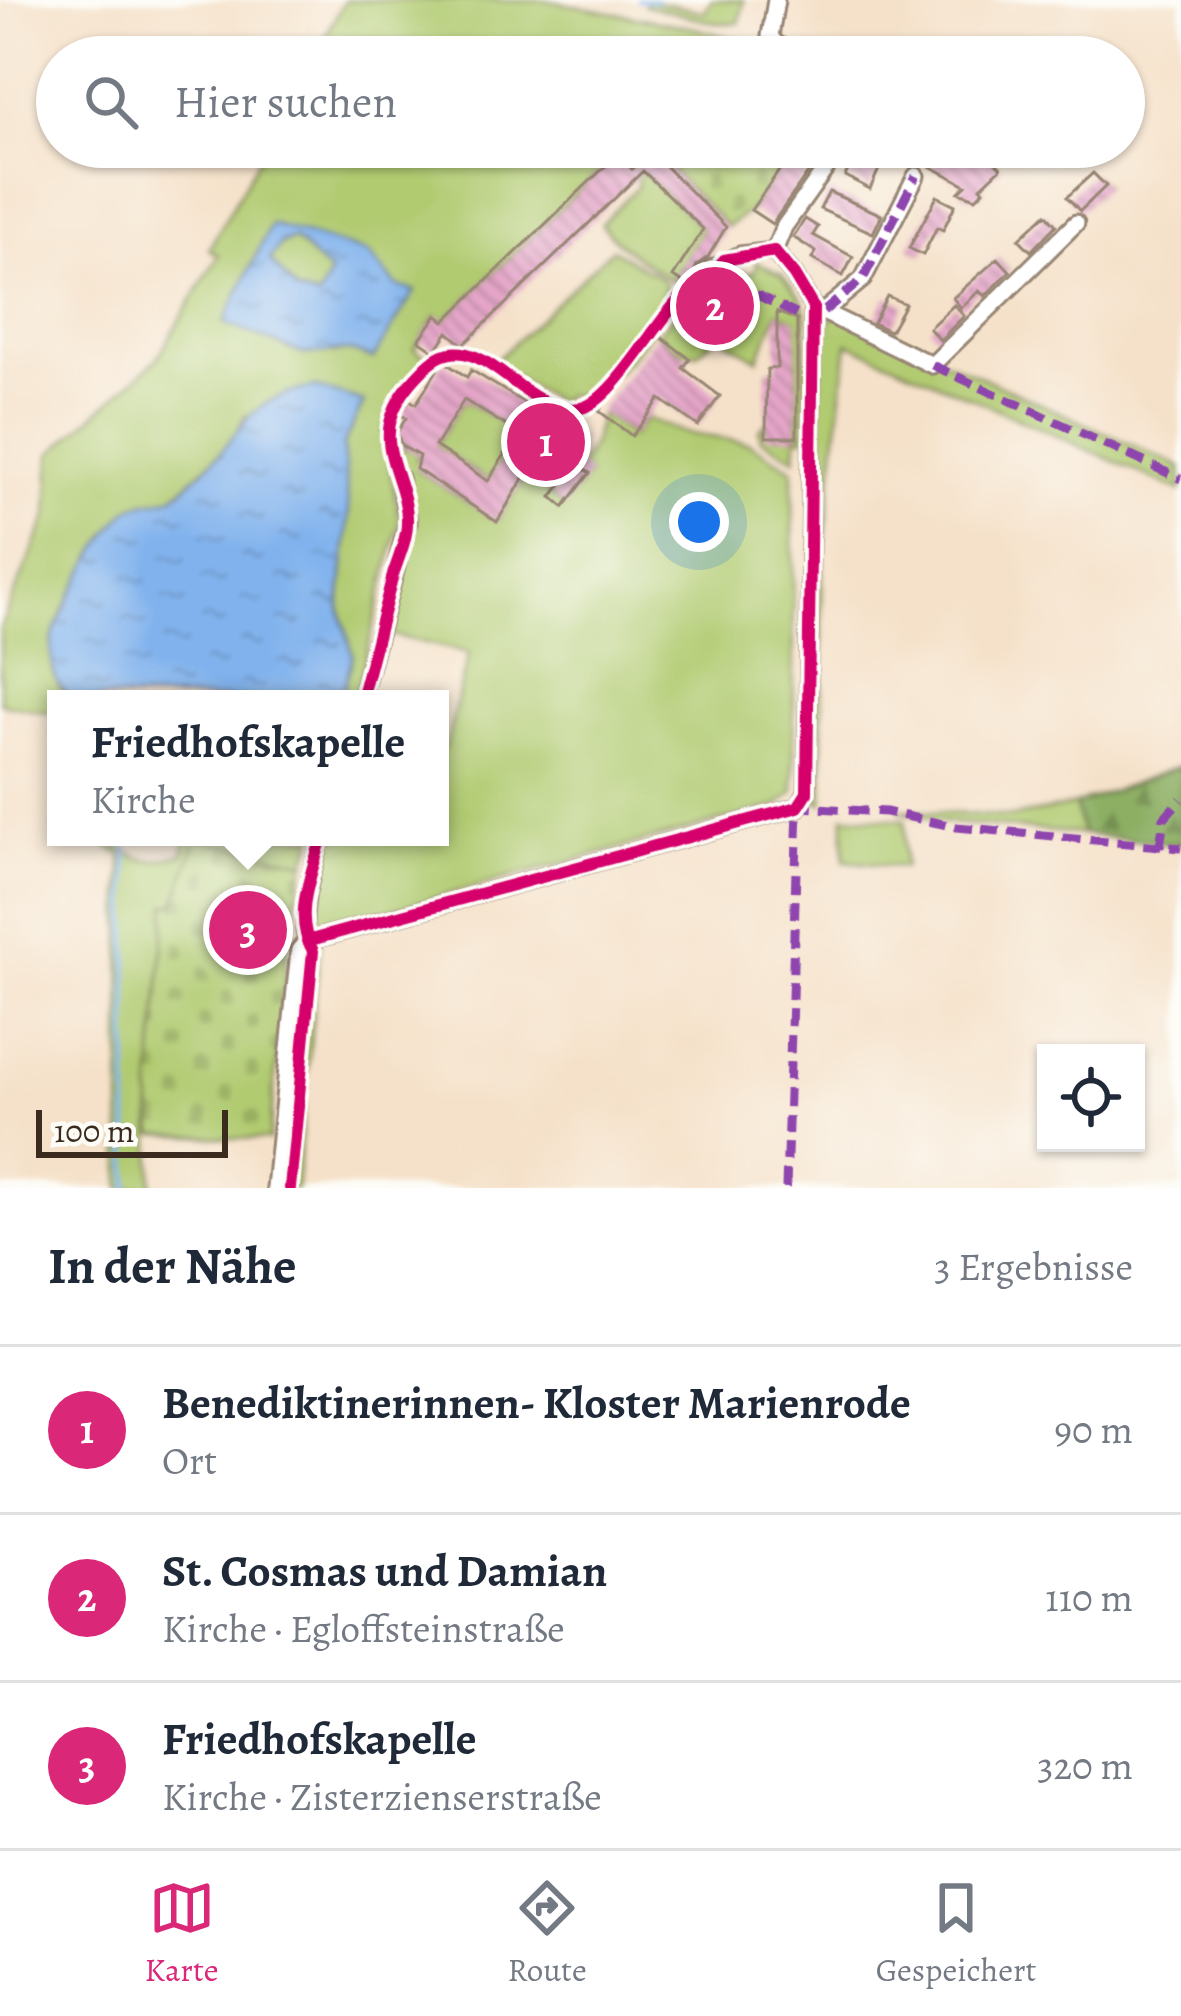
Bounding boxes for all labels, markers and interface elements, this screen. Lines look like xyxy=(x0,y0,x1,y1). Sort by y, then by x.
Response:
search box xyxy=(36,36,1145,168)
icon: search xyxy=(78,69,144,135)
text: Hier suchen xyxy=(174,71,397,133)
pin: 2 xyxy=(676,261,754,351)
pin: 1 xyxy=(507,397,585,487)
your location xyxy=(669,492,729,552)
popup xyxy=(47,690,449,846)
text: Friedhofskapelle xyxy=(91,711,405,773)
text: Kirche xyxy=(91,773,196,826)
pin: 3 xyxy=(209,885,287,975)
map controls xyxy=(1037,1044,1145,1152)
button: locate xyxy=(1037,1044,1145,1152)
scale bar xyxy=(36,1104,228,1157)
text: 100 m xyxy=(54,1108,134,1153)
text: In der Nähe xyxy=(48,1231,297,1301)
text: 3 Ergebnisse xyxy=(934,1240,1133,1293)
text: Benediktinerinnen- Kloster Marienrode xyxy=(162,1372,911,1434)
text: 1 xyxy=(80,1403,94,1456)
text: 90 m xyxy=(1054,1403,1133,1456)
text: Ort xyxy=(162,1434,217,1487)
text: St. Cosmas und Damian xyxy=(162,1540,607,1602)
text: 2 xyxy=(78,1571,96,1624)
text: 110 m xyxy=(1045,1571,1133,1624)
text: Kirche · Egloffsteinstraße xyxy=(162,1602,565,1655)
text: Friedhofskapelle xyxy=(162,1708,476,1770)
text: 3 xyxy=(79,1739,95,1792)
text: 320 m xyxy=(1037,1739,1133,1792)
text: Kirche · Zisterzienserstraße xyxy=(162,1770,602,1823)
tab: Karte xyxy=(144,1875,219,1992)
tab: Route xyxy=(508,1875,587,1992)
tab: Gespeichert xyxy=(876,1875,1037,1992)

